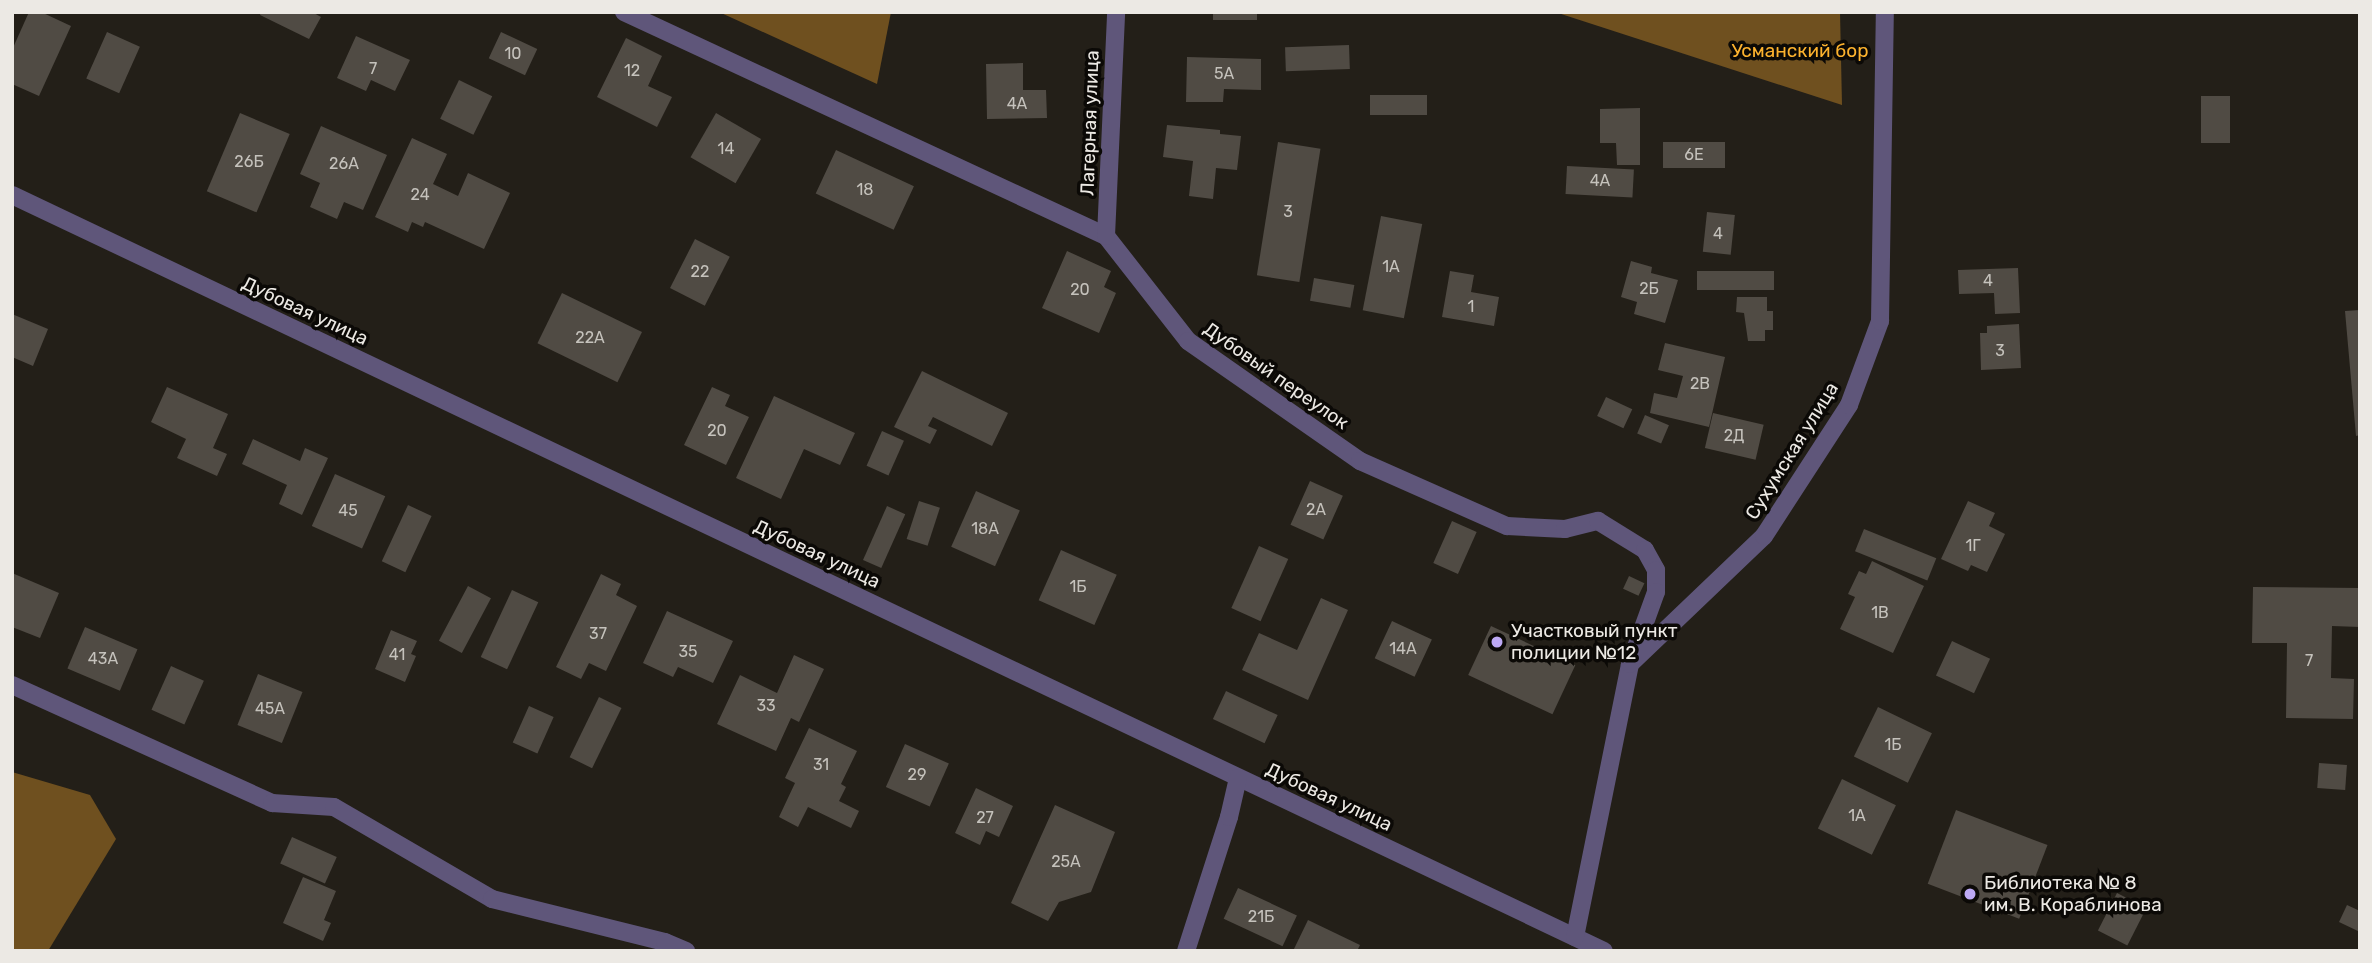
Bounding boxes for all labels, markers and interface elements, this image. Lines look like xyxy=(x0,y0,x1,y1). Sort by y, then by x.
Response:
park label: Усманский бор xyxy=(1731,40,1869,62)
house number: 10 xyxy=(504,44,522,64)
street label: Лагерная улица xyxy=(1076,50,1104,196)
house number: 7 xyxy=(369,59,377,79)
house number: 12 xyxy=(624,61,640,81)
house number: 5А xyxy=(1214,64,1234,84)
house number: 4А xyxy=(1007,94,1027,114)
house number: 14 xyxy=(718,139,734,159)
house number: 6Е xyxy=(1684,145,1704,165)
house number: 26Б xyxy=(234,152,264,172)
house number: 26А xyxy=(329,154,359,174)
house number: 4А xyxy=(1590,171,1610,191)
house number: 18 xyxy=(856,180,874,200)
house number: 24 xyxy=(410,185,430,205)
house number: 3 xyxy=(1283,202,1293,222)
house number: 4 xyxy=(1713,224,1723,244)
house number: 1А xyxy=(1382,257,1400,277)
house number: 22 xyxy=(691,262,709,282)
house number: 4 xyxy=(1983,271,1993,291)
street label: Дубовая улица xyxy=(238,272,372,350)
house number: 2Б xyxy=(1639,279,1659,299)
house number: 20 xyxy=(1070,280,1090,300)
house number: 1 xyxy=(1468,297,1474,317)
street label: Дубовый переулок xyxy=(1199,317,1353,435)
house number: 22А xyxy=(575,328,605,348)
house number: 3 xyxy=(1995,341,2005,361)
house number: 2В xyxy=(1690,374,1710,394)
street label: Сухумская улица xyxy=(1741,378,1843,524)
house number: 20 xyxy=(707,421,727,441)
house number: 2Д xyxy=(1724,426,1744,446)
house number: 2А xyxy=(1306,500,1326,520)
house number: 45 xyxy=(338,501,358,521)
street label: Дубовая улица xyxy=(750,515,884,593)
house number: 18А xyxy=(971,519,999,539)
house number: 1Г xyxy=(1965,536,1981,556)
house number: 1Б xyxy=(1069,577,1087,597)
house number: 1В xyxy=(1871,603,1889,623)
place label: Участковый пункт полиции №12 xyxy=(1511,620,1677,664)
house number: 37 xyxy=(589,624,607,644)
marker: Участковый пункт полиции №12 xyxy=(1489,634,1505,650)
house number: 14А xyxy=(1389,639,1417,659)
house number: 35 xyxy=(678,642,698,662)
house number: 41 xyxy=(389,645,405,665)
house number: 43А xyxy=(88,649,118,669)
house number: 7 xyxy=(2305,651,2313,671)
house number: 33 xyxy=(756,696,776,716)
house number: 45А xyxy=(255,699,285,719)
house number: 1Б xyxy=(1884,735,1902,755)
house number: 31 xyxy=(813,755,829,775)
street label: Дубовая улица xyxy=(1262,758,1396,836)
house number: 29 xyxy=(908,765,926,785)
house number: 1А xyxy=(1848,806,1866,826)
house number: 27 xyxy=(976,808,994,828)
house number: 25А xyxy=(1051,852,1081,872)
place label: Библиотека № 8 им. В. Кораблинова xyxy=(1984,872,2162,916)
marker: Библиотека № 8 им. В. Кораблинова xyxy=(1962,886,1978,902)
house number: 21Б xyxy=(1248,907,1274,927)

